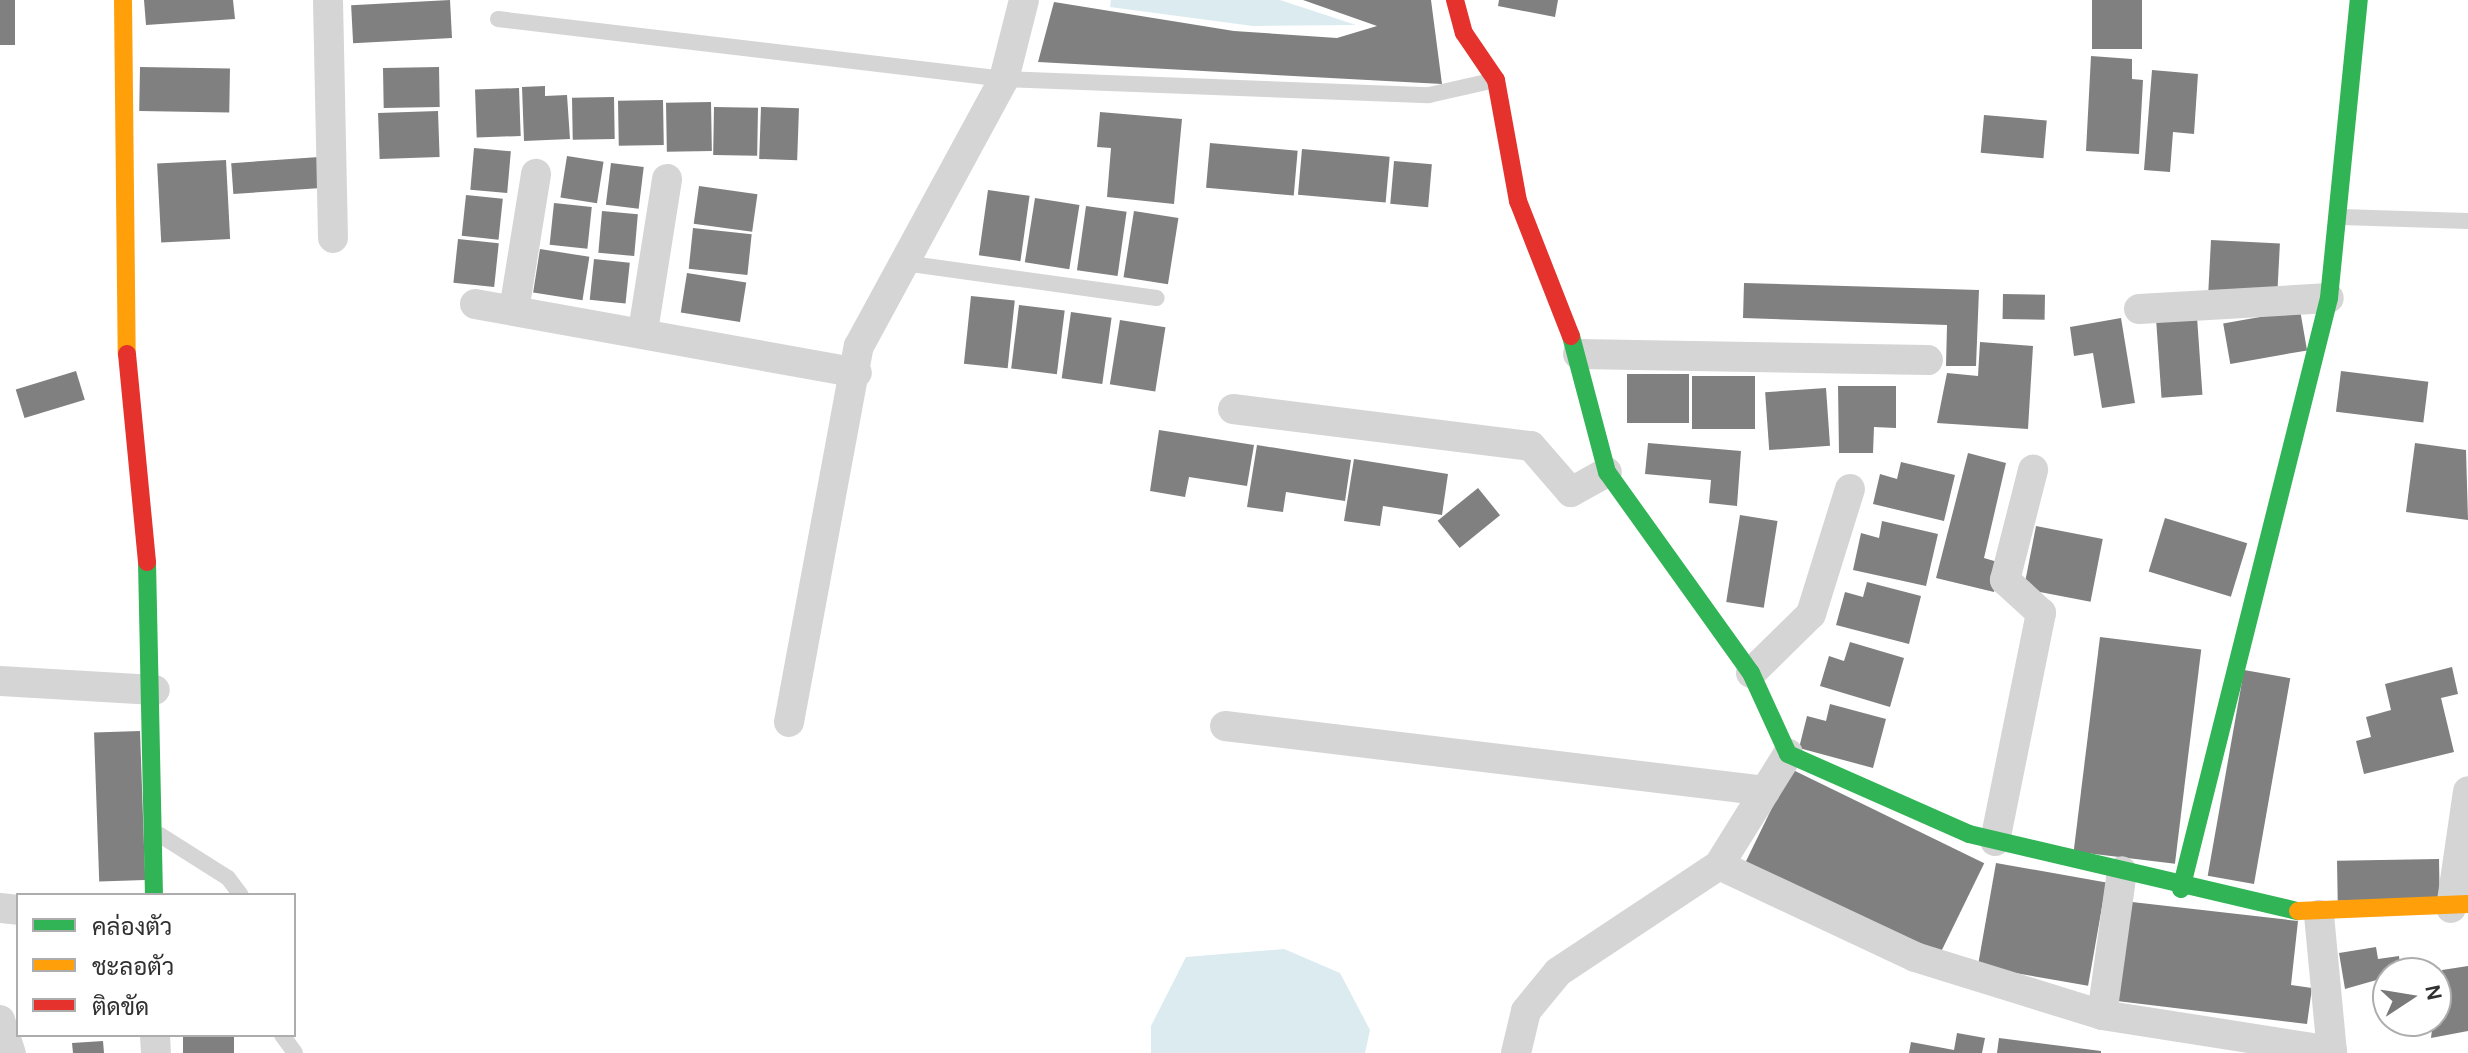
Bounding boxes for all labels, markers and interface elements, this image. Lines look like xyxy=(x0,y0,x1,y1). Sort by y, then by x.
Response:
legend xyxy=(16,893,296,1037)
text: คล่องตัว xyxy=(92,913,172,941)
text: ชะลอตัว xyxy=(92,953,174,981)
north arrow xyxy=(2372,957,2452,1037)
text: N xyxy=(2419,982,2448,1003)
text: ติดขัด xyxy=(92,993,149,1021)

